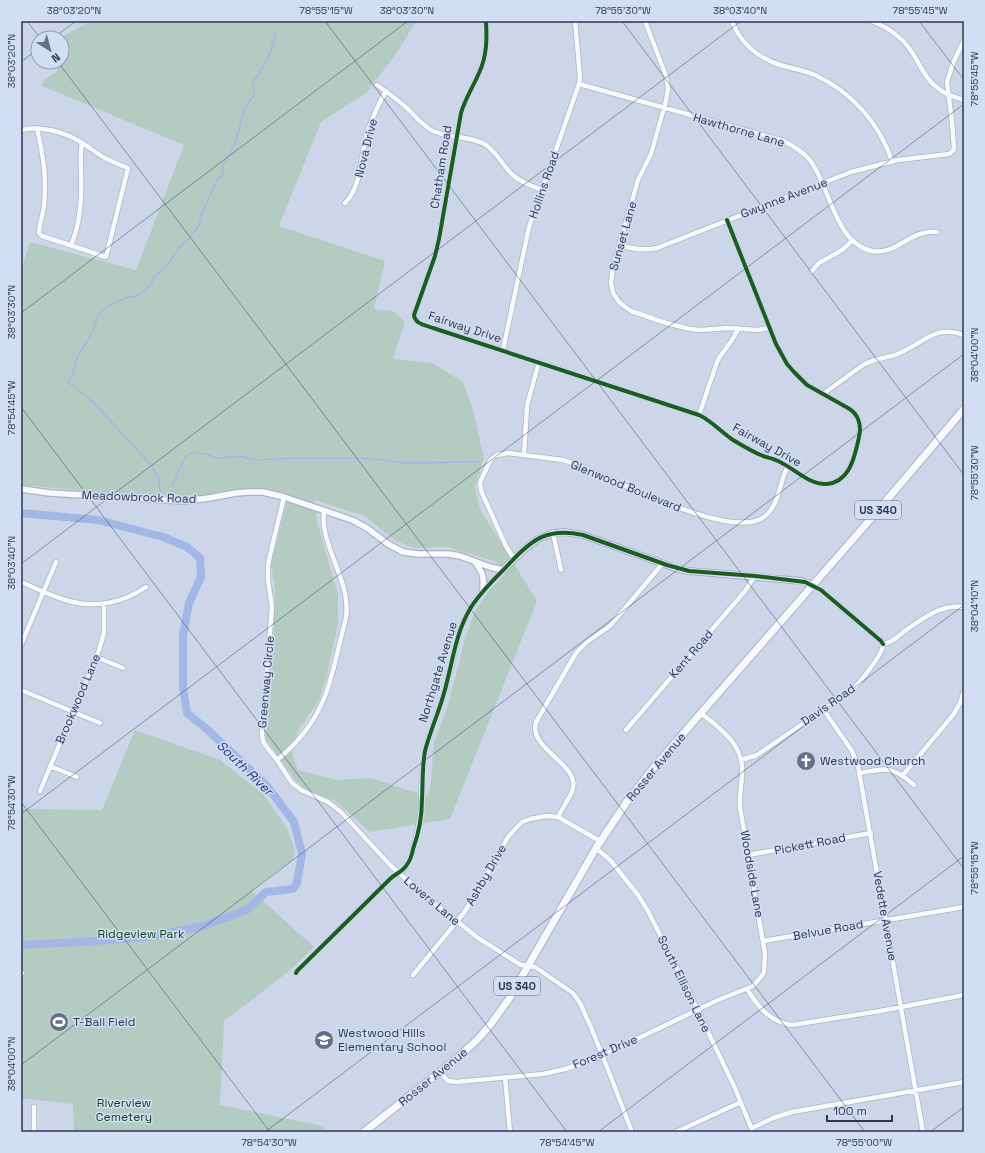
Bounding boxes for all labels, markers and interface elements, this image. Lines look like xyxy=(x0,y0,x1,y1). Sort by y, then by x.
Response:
text: 38°03'20"N xyxy=(47,4,101,17)
text: 78°55'15"W xyxy=(299,4,353,17)
text: 38°03'30"N xyxy=(380,4,434,17)
text: 78°55'30"W xyxy=(595,4,651,17)
text: 38°03'40"N xyxy=(713,4,767,17)
text: 78°55'45"W xyxy=(893,4,948,17)
north arrow xyxy=(30,30,70,70)
text: 38°03'20"N xyxy=(5,34,18,88)
text: N xyxy=(49,50,63,66)
text: 78°55'45"W xyxy=(968,51,981,106)
street label: Hawthorne Lane xyxy=(691,109,787,151)
street label: Nova Drive xyxy=(351,117,381,179)
street label: Chatham Road xyxy=(427,124,455,210)
street label: Hollins Road xyxy=(525,149,563,221)
street label: Gwynne Avenue xyxy=(738,174,830,222)
street label: Sunset Lane xyxy=(605,199,641,273)
text: 38°03'30"N xyxy=(5,285,18,339)
street label: Fairway Drive xyxy=(426,308,504,346)
text: 38°04'00"N xyxy=(968,328,981,382)
text: 78°54'45"W xyxy=(5,380,18,435)
street label: Fairway Drive xyxy=(730,420,804,470)
text: 78°55'30"W xyxy=(968,445,981,501)
street label: Glenwood Boulevard xyxy=(568,456,684,516)
street label: Meadowbrook Road xyxy=(81,487,197,507)
road number: US 340 xyxy=(855,501,901,519)
text: 38°03'40"N xyxy=(5,536,18,590)
text: 38°04'10"N xyxy=(968,580,981,632)
street label: Northgate Avenue xyxy=(415,620,461,724)
street label: Kent Road xyxy=(665,626,717,682)
street label: Greenway Circle xyxy=(254,635,278,729)
street label: Brookwood Lane xyxy=(52,651,104,747)
street label: Davis Road xyxy=(798,680,858,730)
street label: Rosser Avenue xyxy=(623,729,689,805)
water label: South River xyxy=(213,737,278,801)
church icon: Westwood Church xyxy=(795,750,817,772)
place label: Westwood Church xyxy=(820,753,925,769)
text: 78°54'30"W xyxy=(5,775,18,831)
street label: Woodside Lane xyxy=(736,829,768,919)
street label: Pickett Road xyxy=(773,829,847,859)
street label: Ashby Drive xyxy=(462,841,510,909)
text: 78°55'15"W xyxy=(968,841,981,895)
street label: Vedette Avenue xyxy=(869,870,901,962)
street label: Lovers Lane xyxy=(401,873,463,929)
street label: Belvue Road xyxy=(791,916,865,944)
park label: Ridgeview Park xyxy=(98,926,185,942)
street label: South Ellison Lane xyxy=(654,933,714,1035)
road number: US 340 xyxy=(494,977,540,995)
sports icon: T-Ball Field xyxy=(48,1011,70,1033)
place label: T-Ball Field xyxy=(73,1014,136,1030)
place label: Westwood Hills Elementary School xyxy=(338,1025,446,1055)
school or university icon: Westwood Hills Elementary School xyxy=(313,1029,335,1051)
street label: Forest Drive xyxy=(570,1031,640,1073)
text: 38°04'00"N xyxy=(5,1037,18,1091)
street label: Rosser Avenue xyxy=(395,1044,471,1110)
park label: Riverview Cemetery xyxy=(96,1095,152,1125)
scale bar xyxy=(827,1097,892,1123)
text: 100 m xyxy=(833,1103,867,1119)
text: 78°54'30"W xyxy=(241,1136,297,1149)
text: 78°54'45"W xyxy=(540,1136,595,1149)
text: 78°55'00"W xyxy=(836,1136,892,1149)

